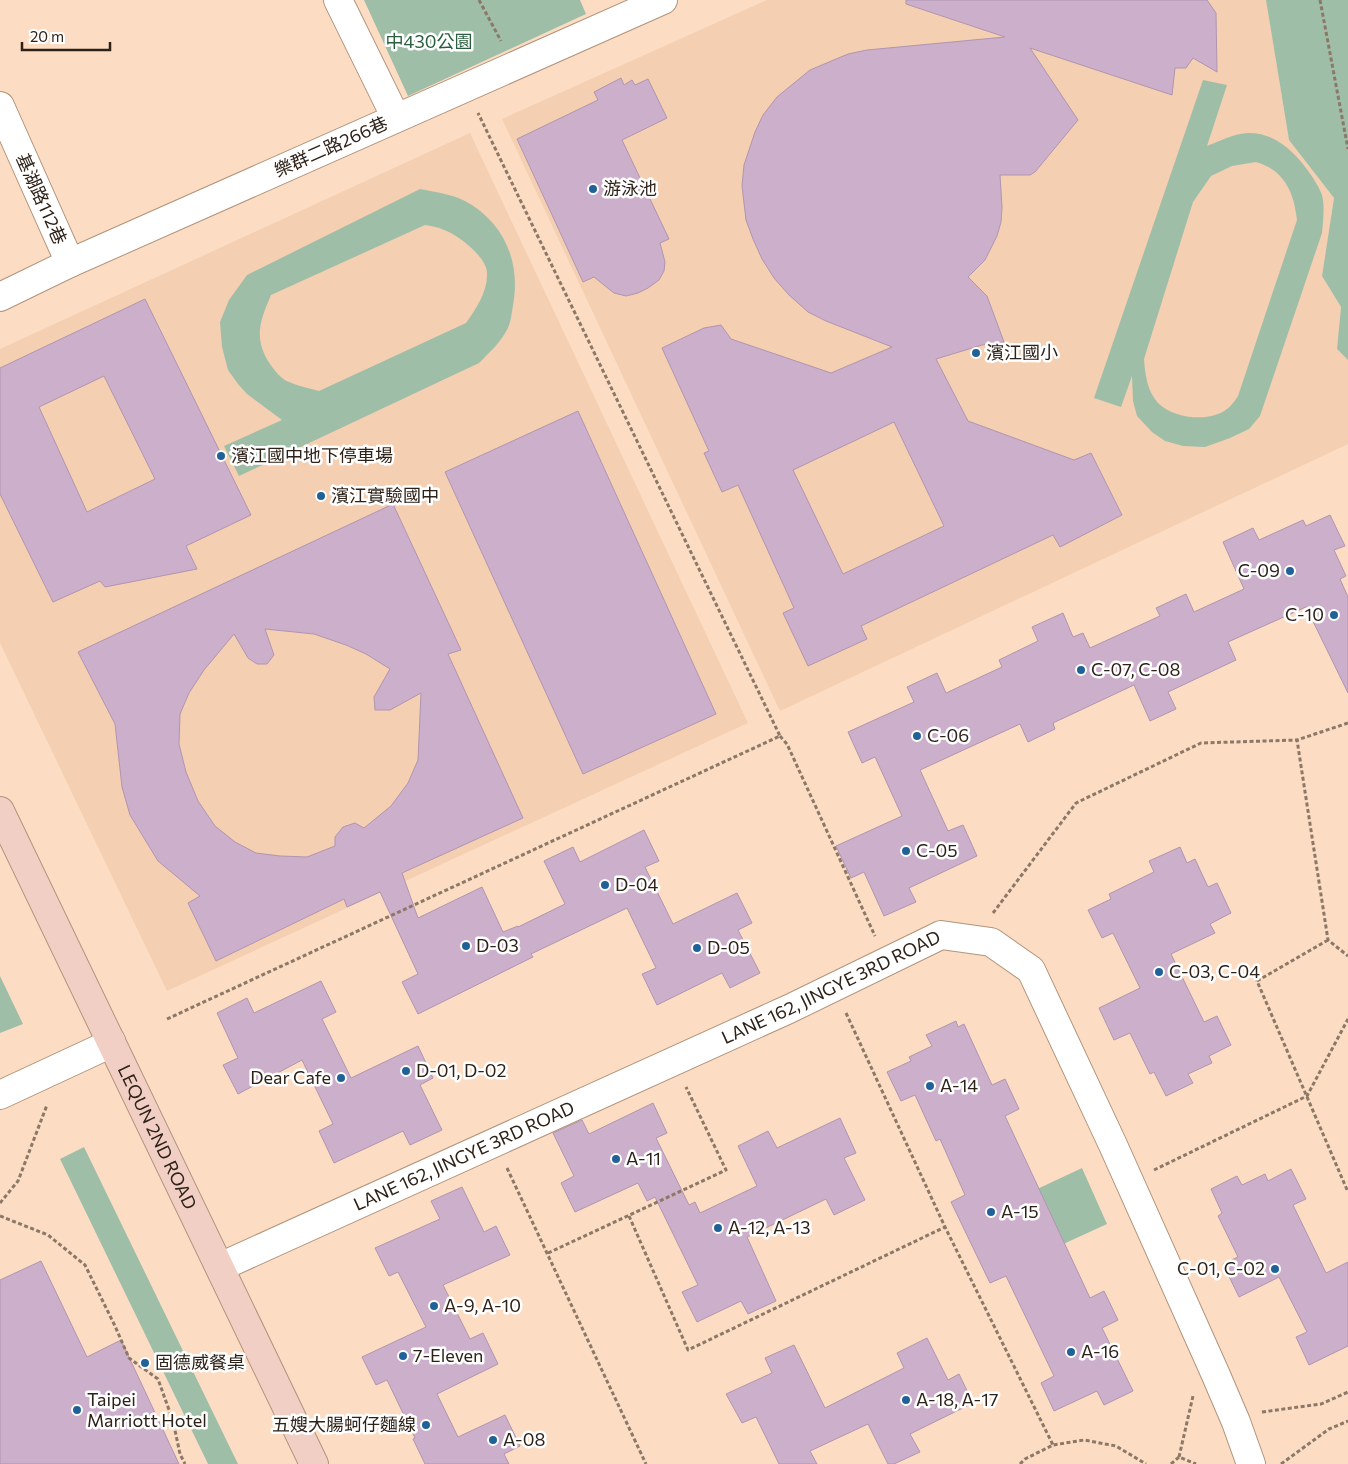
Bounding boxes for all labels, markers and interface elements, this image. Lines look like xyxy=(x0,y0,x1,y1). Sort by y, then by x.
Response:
scale bar xyxy=(22,20,110,52)
text: 20 m xyxy=(30,27,64,45)
park label: 中430公園 xyxy=(386,30,472,52)
street label: 樂群二路266巷 xyxy=(270,111,391,181)
street label: 基湖路112巷 xyxy=(12,150,72,248)
place label: 游泳池 xyxy=(603,177,657,199)
marker: 游泳池 xyxy=(587,183,599,195)
place label: 濱江國小 xyxy=(986,341,1058,363)
marker: 濱江國小 xyxy=(970,347,982,359)
place label: 濱江國中地下停車場 xyxy=(231,444,393,466)
marker: 濱江國中地下停車場 xyxy=(215,450,227,462)
place label: 濱江實驗國中 xyxy=(331,484,439,506)
marker: 濱江實驗國中 xyxy=(315,490,327,502)
place label: C-09 xyxy=(1238,559,1280,581)
marker: C-09 xyxy=(1284,565,1296,577)
place label: C-10 xyxy=(1285,603,1324,625)
marker: C-10 xyxy=(1328,609,1340,621)
place label: C-07, C-08 xyxy=(1091,658,1181,680)
marker: C-07, C-08 xyxy=(1075,664,1087,676)
place label: C-06 xyxy=(927,724,969,746)
marker: C-06 xyxy=(911,730,923,742)
place label: C-05 xyxy=(916,839,958,861)
marker: C-05 xyxy=(900,845,912,857)
place label: D-04 xyxy=(615,873,659,895)
marker: D-04 xyxy=(599,879,611,891)
street label: LANE 162, JINGYE 3RD ROAD xyxy=(718,925,944,1048)
place label: D-03 xyxy=(476,934,519,956)
place label: D-05 xyxy=(707,936,750,958)
marker: D-03 xyxy=(460,940,472,952)
marker: D-05 xyxy=(691,942,703,954)
place label: C-03, C-04 xyxy=(1169,960,1260,982)
marker: C-03, C-04 xyxy=(1153,966,1165,978)
place label: D-01, D-02 xyxy=(416,1059,506,1081)
street label: LEQUN 2ND ROAD xyxy=(114,1061,202,1213)
marker: D-01, D-02 xyxy=(400,1065,412,1077)
place label: Dear Cafe xyxy=(250,1066,331,1088)
marker: Dear Cafe xyxy=(335,1072,347,1084)
place label: A-14 xyxy=(940,1074,978,1096)
marker: A-14 xyxy=(924,1080,936,1092)
street label: LANE 162, JINGYE 3RD ROAD xyxy=(350,1096,577,1215)
place label: A-11 xyxy=(626,1147,661,1169)
marker: A-11 xyxy=(610,1153,622,1165)
place label: A-15 xyxy=(1001,1200,1039,1222)
marker: A-15 xyxy=(985,1206,997,1218)
place label: A-12, A-13 xyxy=(728,1216,811,1238)
marker: A-12, A-13 xyxy=(712,1222,724,1234)
place label: C-01, C-02 xyxy=(1177,1257,1265,1279)
marker: C-01, C-02 xyxy=(1269,1263,1281,1275)
place label: A-9, A-10 xyxy=(444,1294,521,1316)
marker: A-9, A-10 xyxy=(428,1300,440,1312)
place label: A-16 xyxy=(1081,1340,1119,1362)
place label: 7-Eleven xyxy=(413,1344,483,1366)
marker: A-16 xyxy=(1065,1346,1077,1358)
marker: 7-Eleven xyxy=(397,1350,409,1362)
place label: 固德威餐桌 xyxy=(155,1351,245,1373)
marker: 固德威餐桌 xyxy=(139,1357,151,1369)
place label: Taipei Marriott Hotel xyxy=(87,1388,207,1431)
place label: A-18, A-17 xyxy=(916,1388,998,1410)
marker: A-18, A-17 xyxy=(900,1394,912,1406)
marker: Taipei Marriott Hotel xyxy=(71,1404,83,1416)
place label: 五嫂大腸蚵仔麵線 xyxy=(272,1413,416,1435)
marker: 五嫂大腸蚵仔麵線 xyxy=(420,1419,432,1431)
place label: A-08 xyxy=(503,1428,545,1450)
marker: A-08 xyxy=(487,1434,499,1446)

